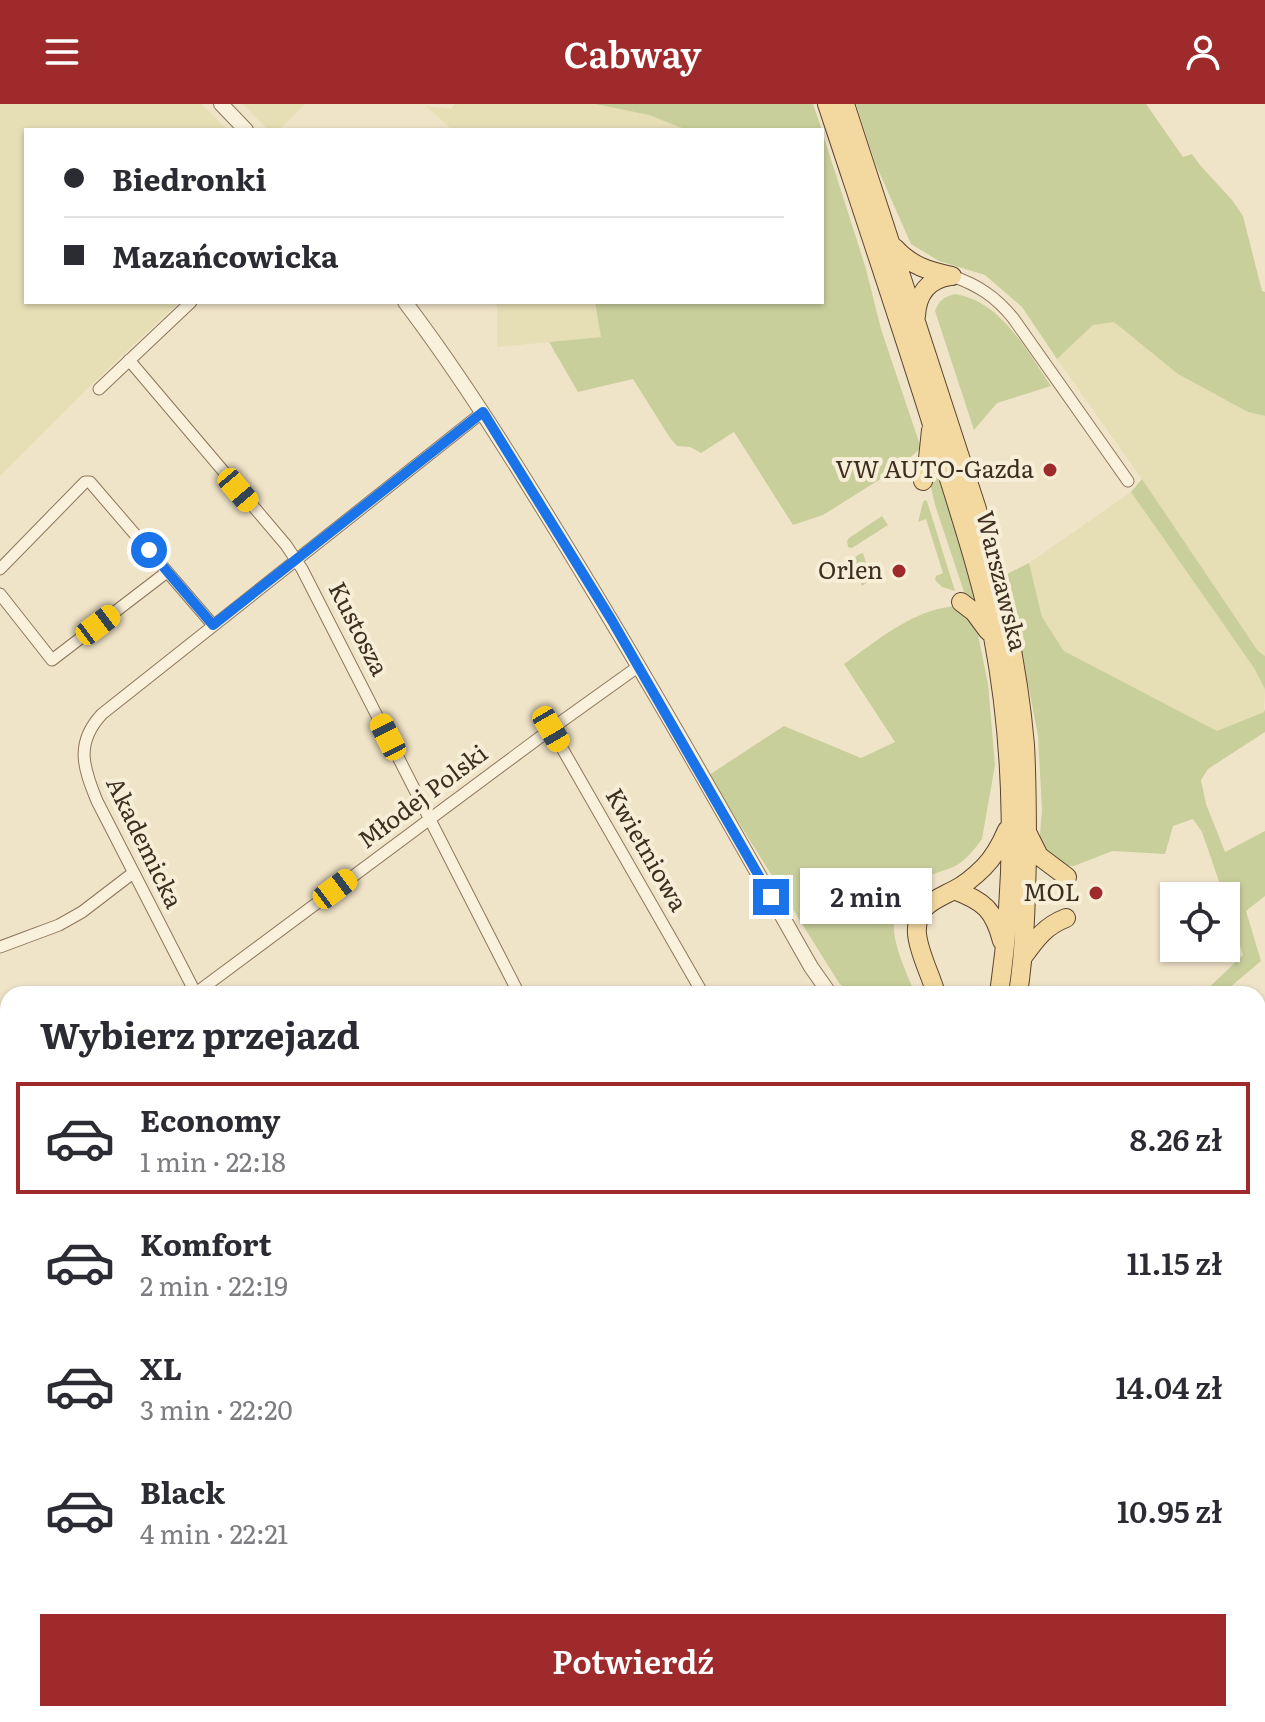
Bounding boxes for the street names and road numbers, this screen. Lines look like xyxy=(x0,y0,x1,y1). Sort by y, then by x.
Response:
street label: Warszawska xyxy=(969,507,1038,654)
street label: Kustosza xyxy=(322,575,399,681)
street label: Młodej Polski xyxy=(349,735,494,855)
street label: Akademicka xyxy=(99,770,193,914)
street label: Kwietniowa xyxy=(599,781,698,917)

